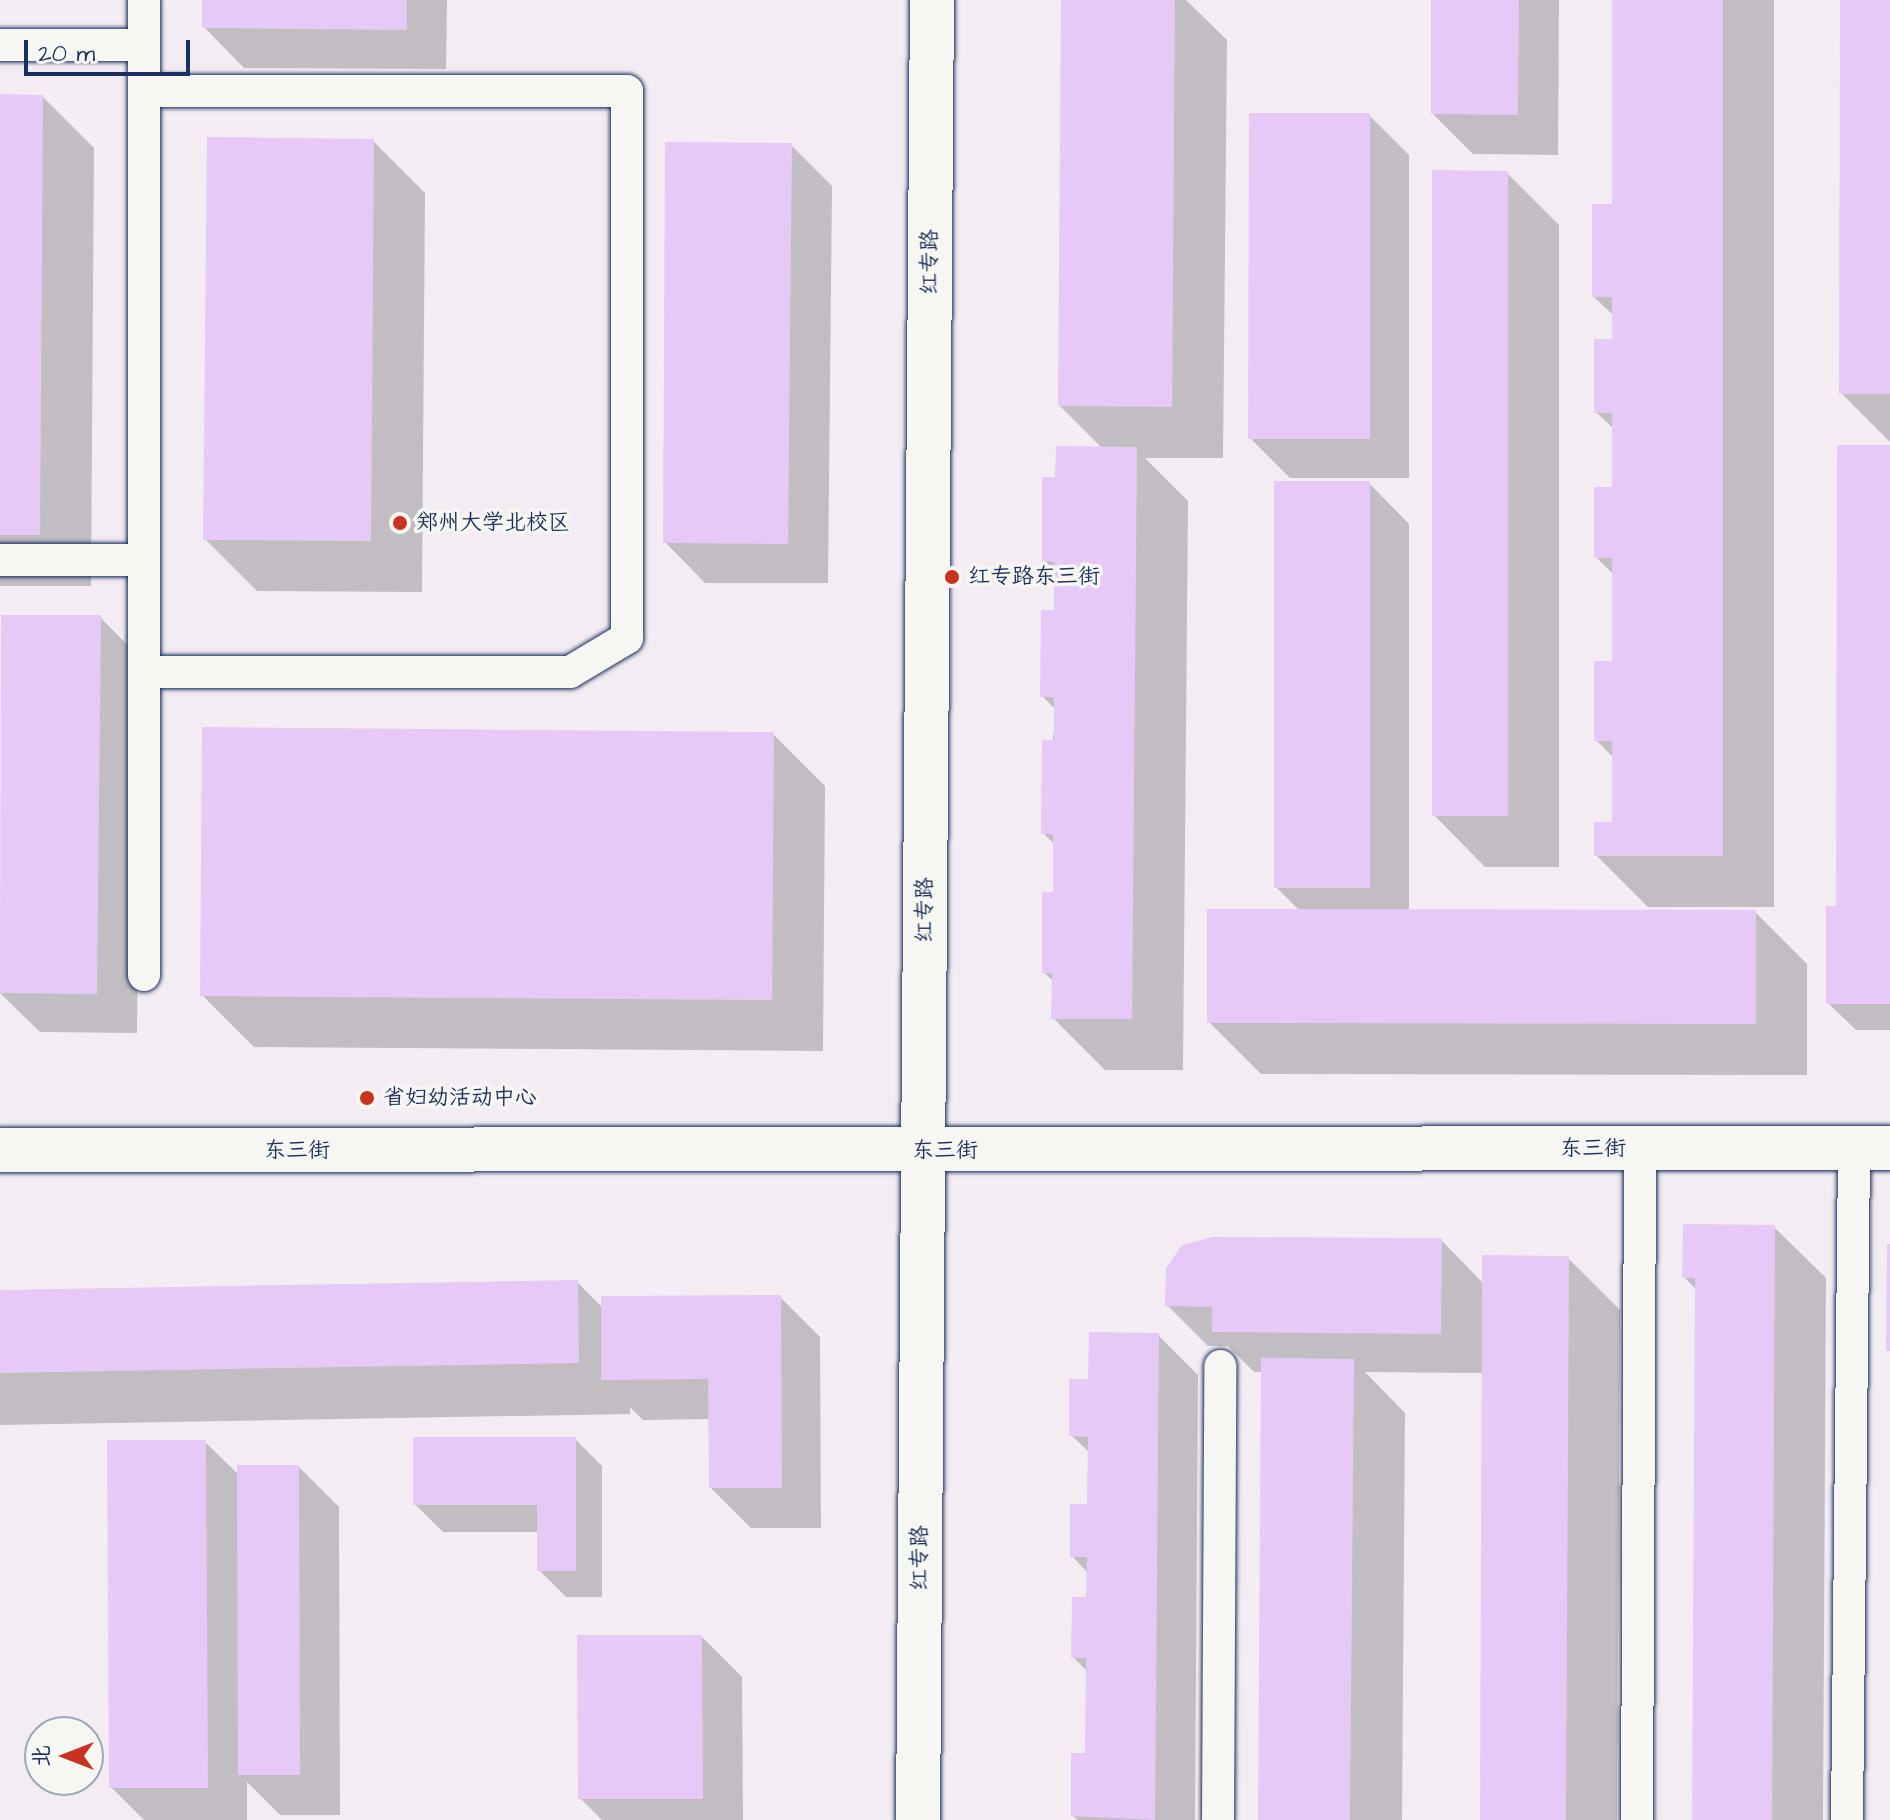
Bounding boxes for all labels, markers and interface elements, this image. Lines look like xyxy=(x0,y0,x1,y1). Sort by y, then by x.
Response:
scale bar xyxy=(28,24,194,74)
text: 20 m xyxy=(38,37,95,71)
street label: 红专路 xyxy=(917,229,943,295)
place label: 郑州大学北校区 xyxy=(416,510,570,536)
marker: 郑州大学北校区 xyxy=(391,514,409,532)
place label: 红专路东三街 xyxy=(968,564,1100,590)
marker: 红专路东三街 xyxy=(943,568,961,586)
street label: 红专路 xyxy=(912,877,938,943)
place label: 省妇幼活动中心 xyxy=(383,1085,537,1111)
marker: 省妇幼活动中心 xyxy=(358,1089,376,1107)
street label: 东三街 xyxy=(1560,1136,1626,1162)
street label: 东三街 xyxy=(264,1138,330,1164)
street label: 东三街 xyxy=(912,1138,978,1164)
street label: 红专路 xyxy=(907,1525,933,1591)
north arrow xyxy=(24,1716,104,1796)
text: 北 xyxy=(26,1745,57,1767)

